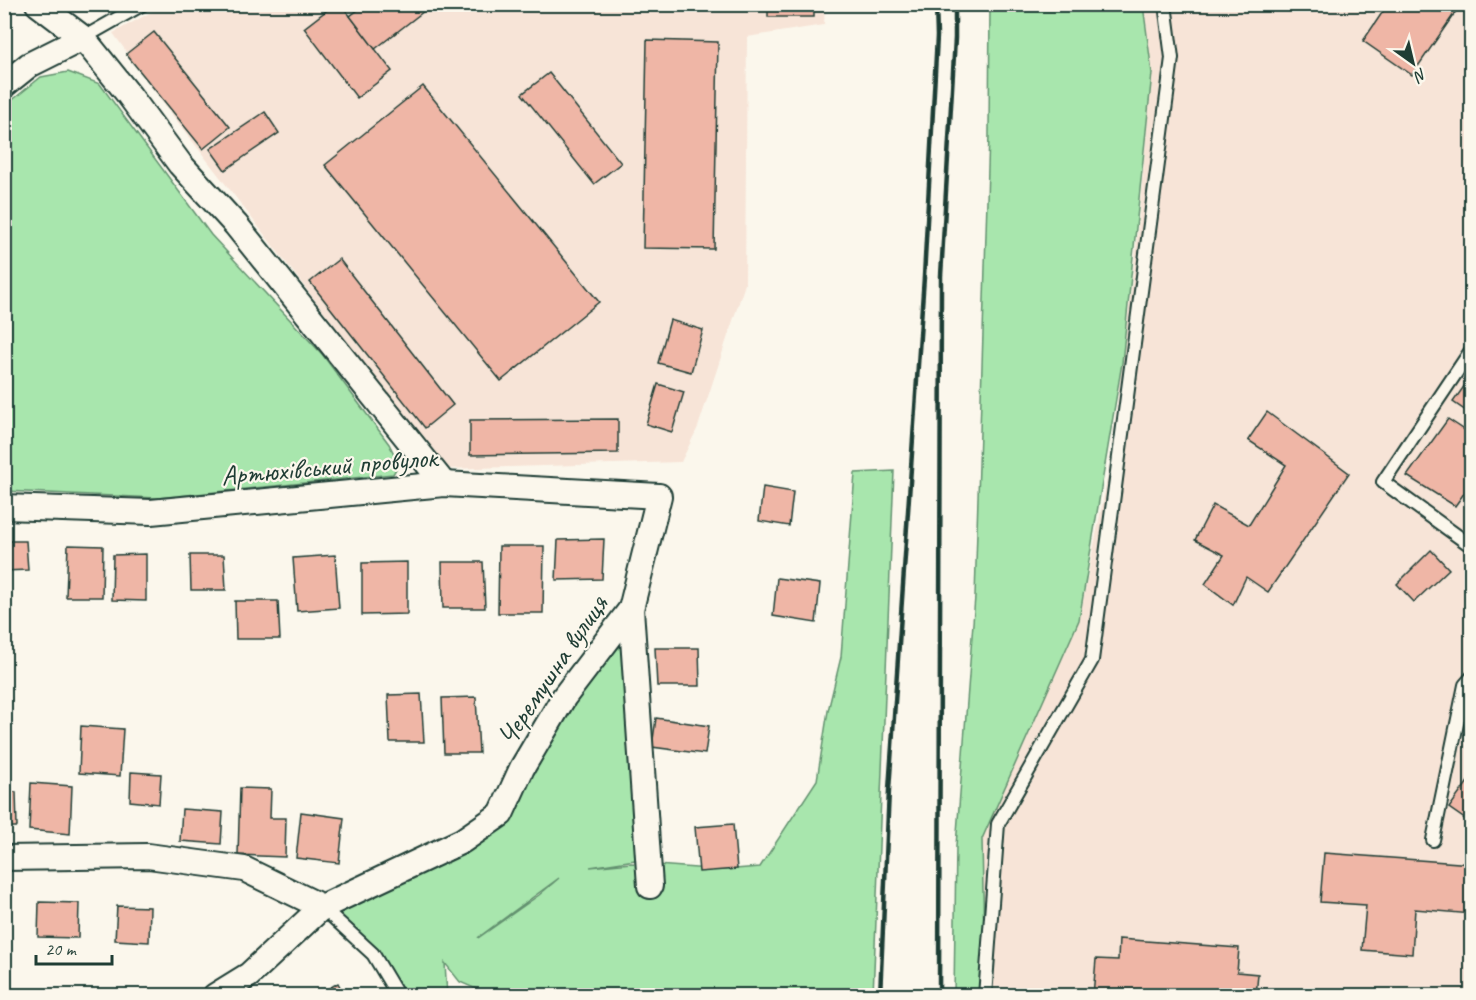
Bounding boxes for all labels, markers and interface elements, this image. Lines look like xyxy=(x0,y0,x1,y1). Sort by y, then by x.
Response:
north arrow xyxy=(1383,33,1443,93)
text: N xyxy=(1409,64,1431,87)
street label: Артюхівський провулок xyxy=(220,439,441,493)
street label: Черемушна вулиця xyxy=(489,588,615,752)
scale bar xyxy=(36,928,112,966)
text: 20 m xyxy=(45,938,78,960)

